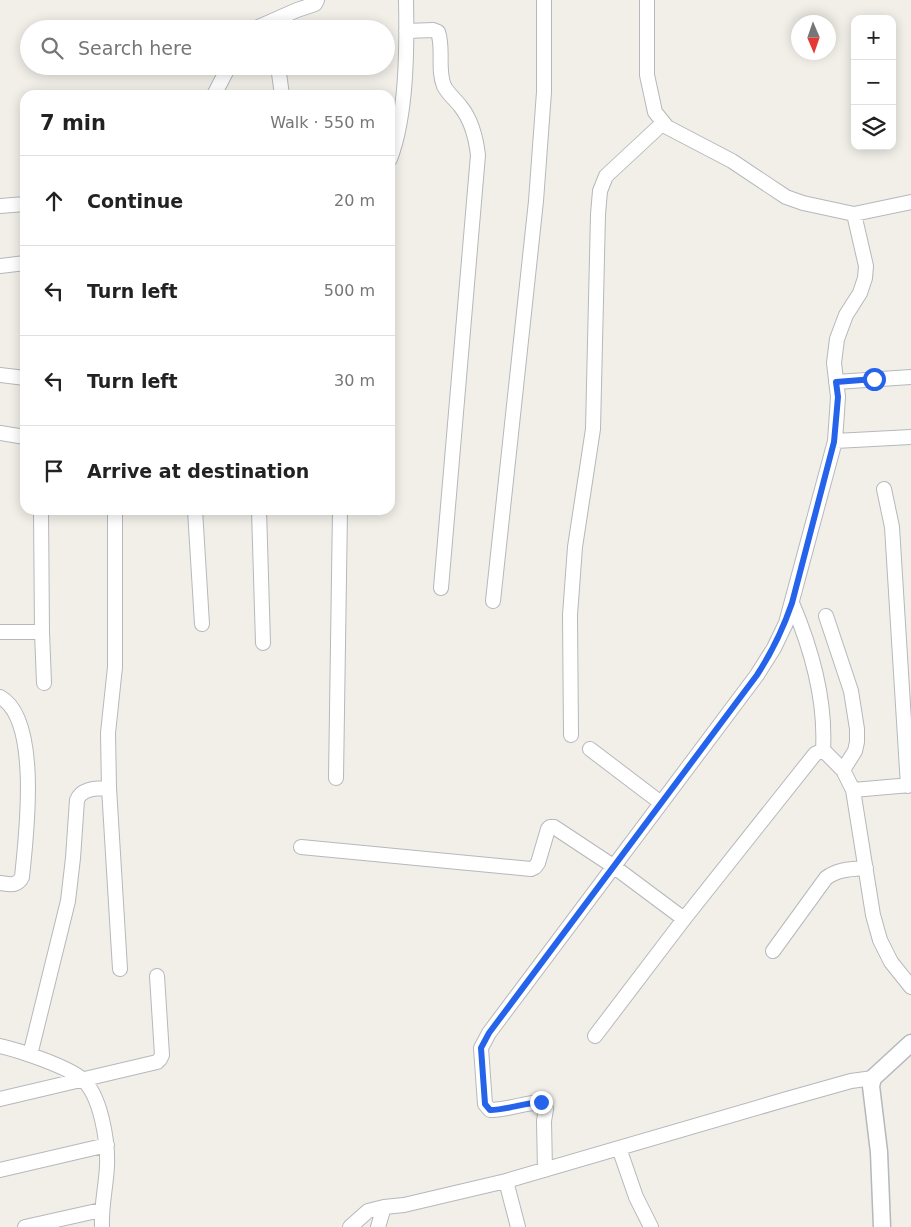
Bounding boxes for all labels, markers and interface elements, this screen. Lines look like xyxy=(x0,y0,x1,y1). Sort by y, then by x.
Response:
north arrow xyxy=(791,15,836,60)
map controls xyxy=(851,15,896,150)
button: + xyxy=(851,15,896,60)
search box xyxy=(20,20,395,75)
icon: search xyxy=(38,34,66,62)
text: Search here xyxy=(78,37,192,59)
button: − xyxy=(851,60,896,105)
button: layers xyxy=(851,105,896,150)
text: 7 min xyxy=(40,111,106,135)
text: Walk · 550 m xyxy=(270,113,375,132)
icon: ahead xyxy=(40,187,68,215)
text: Continue xyxy=(87,190,183,212)
text: 20 m xyxy=(334,191,375,210)
icon: left xyxy=(40,277,68,305)
text: Turn left xyxy=(87,280,178,302)
text: 500 m xyxy=(324,281,375,300)
icon: left xyxy=(40,367,68,395)
route start xyxy=(863,368,886,391)
text: Turn left xyxy=(87,370,178,392)
text: 30 m xyxy=(334,371,375,390)
icon: arrive xyxy=(40,457,68,485)
text: Arrive at destination xyxy=(87,460,309,482)
route end xyxy=(530,1091,553,1114)

